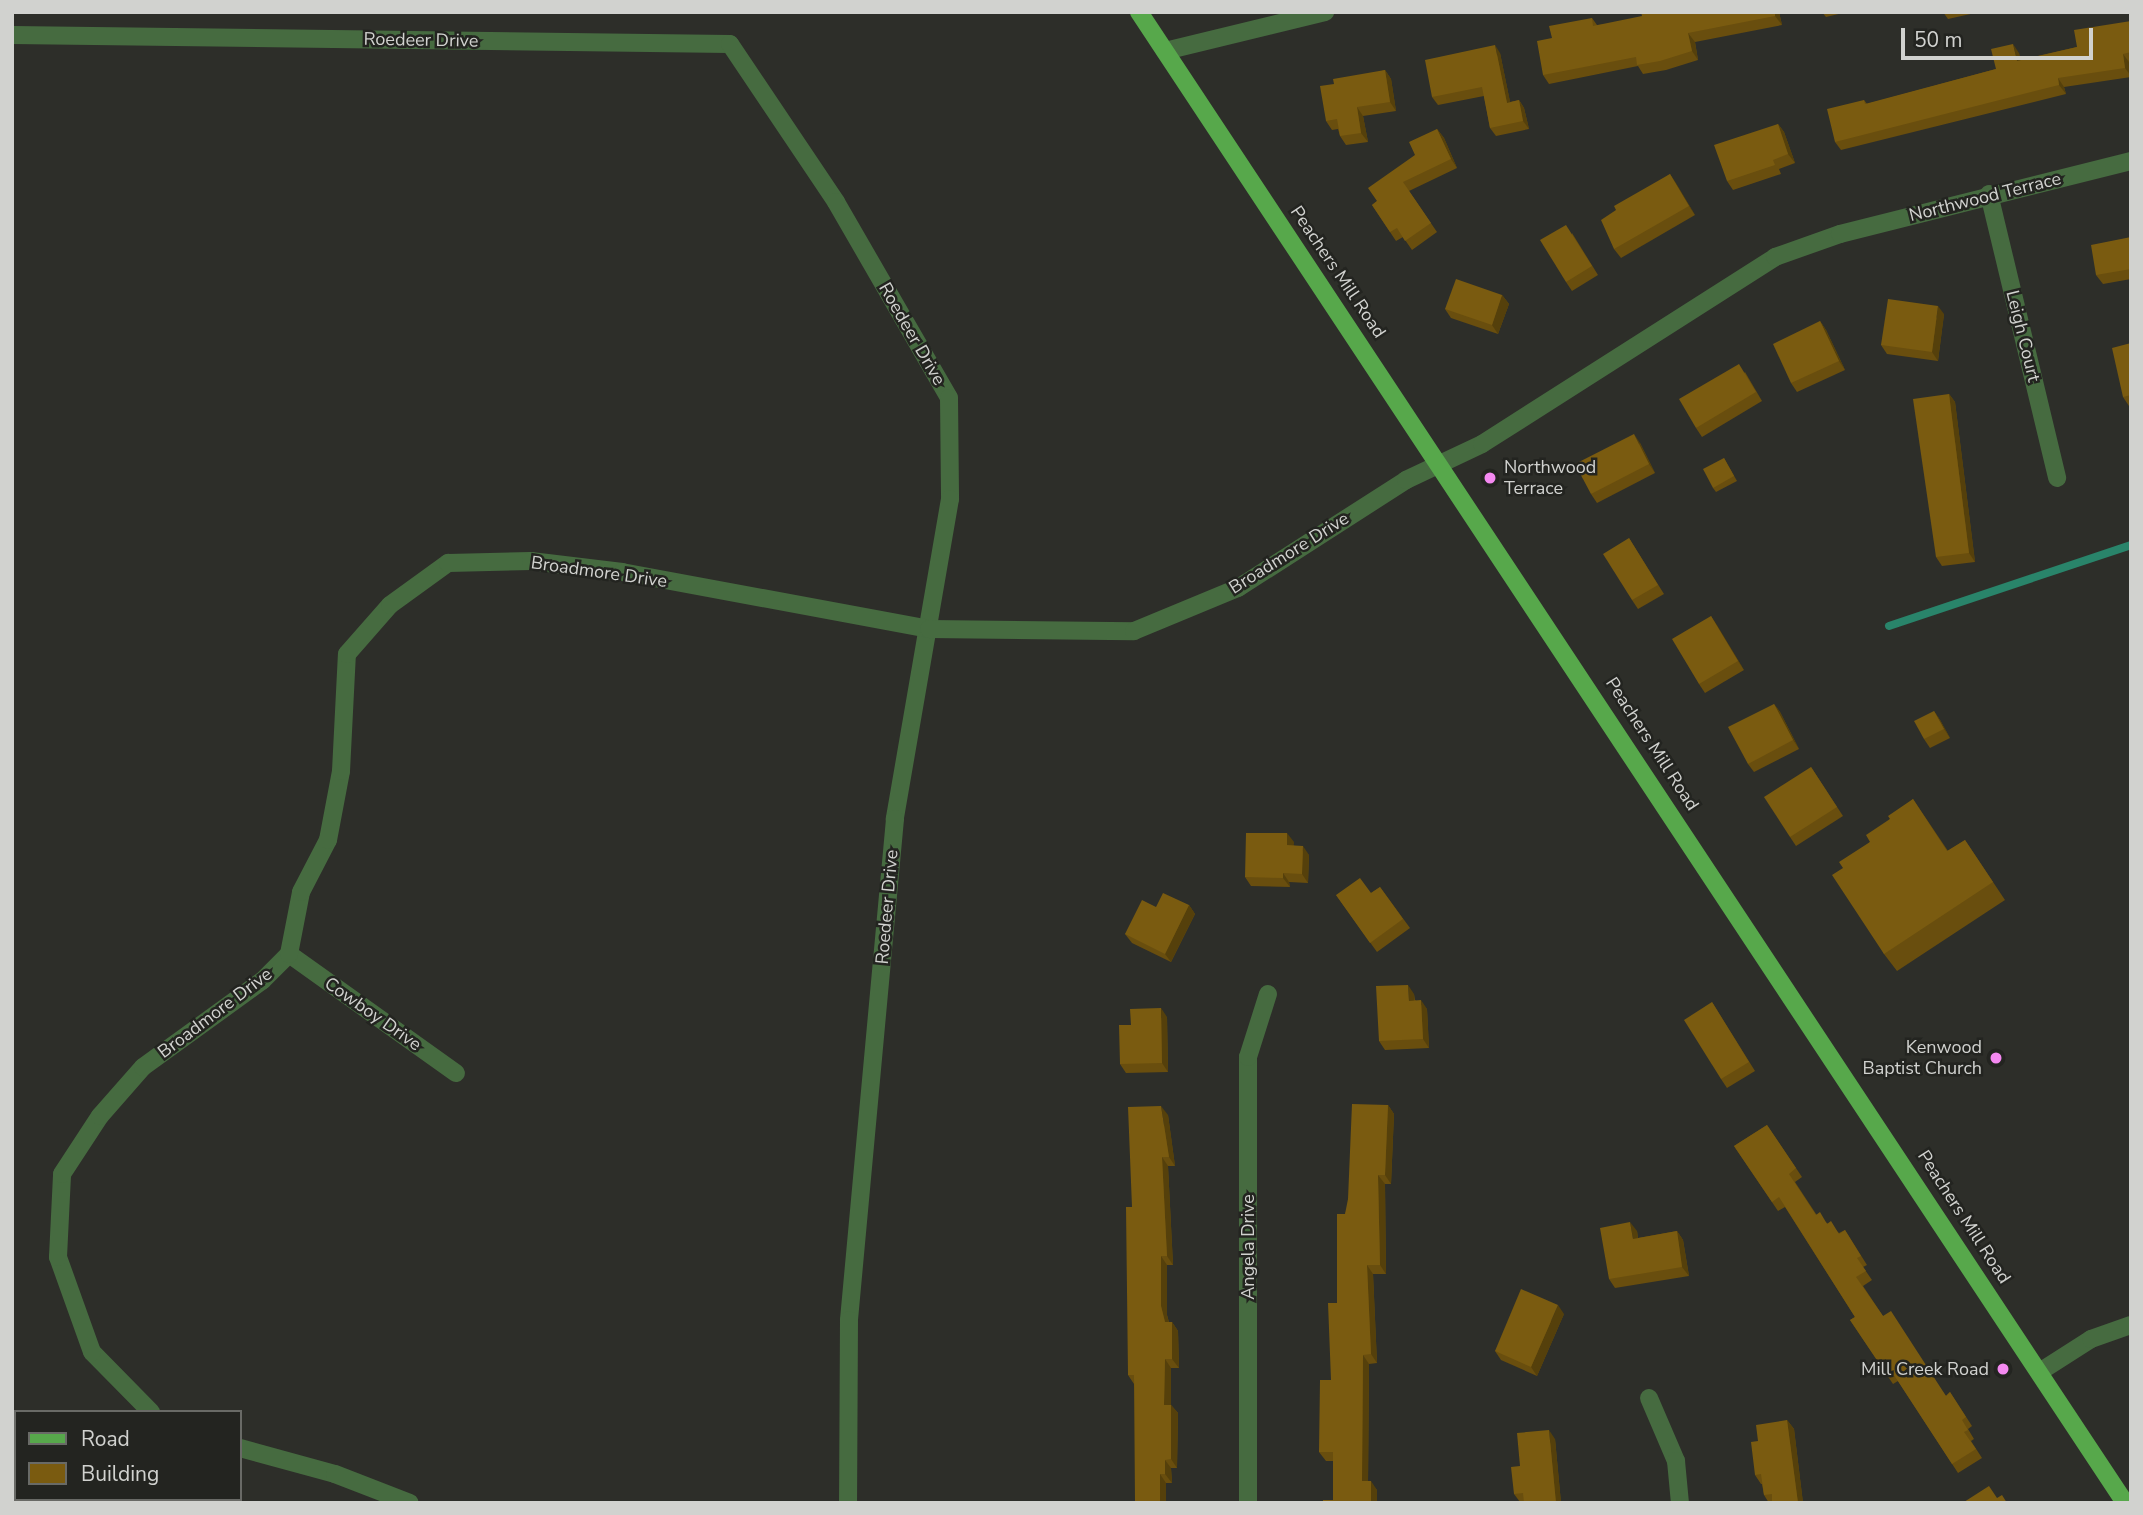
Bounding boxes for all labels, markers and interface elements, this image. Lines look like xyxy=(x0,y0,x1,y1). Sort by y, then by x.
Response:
scale bar xyxy=(1905,14,2098,58)
text: 50 m xyxy=(1914,26,1963,54)
street label: Roedeer Drive xyxy=(363,28,479,52)
street label: Northwood Terrace xyxy=(1907,168,2063,226)
street label: Peachers Mill Road xyxy=(1286,202,1390,342)
street label: Roedeer Drive xyxy=(874,279,950,389)
street label: Leigh Court xyxy=(2001,288,2045,384)
place label: Northwood Terrace xyxy=(1504,457,1596,500)
marker: Northwood Terrace xyxy=(1482,470,1498,486)
street label: Broadmore Drive xyxy=(1225,507,1353,599)
street label: Broadmore Drive xyxy=(530,552,668,592)
street label: Peachers Mill Road xyxy=(1601,673,1703,815)
street label: Roedeer Drive xyxy=(871,849,903,965)
street label: Broadmore Drive xyxy=(154,963,276,1063)
street label: Cowboy Drive xyxy=(320,973,426,1055)
place label: Kenwood Baptist Church xyxy=(1863,1037,1982,1080)
marker: Kenwood Baptist Church xyxy=(1988,1050,2004,1066)
street label: Peachers Mill Road xyxy=(1913,1146,2015,1288)
street label: Angela Drive xyxy=(1237,1194,1259,1300)
place label: Mill Creek Road xyxy=(1861,1358,1989,1380)
marker: Mill Creek Road xyxy=(1995,1361,2011,1377)
legend xyxy=(14,1410,242,1501)
text: Road xyxy=(81,1425,130,1453)
text: Building xyxy=(81,1460,159,1488)

